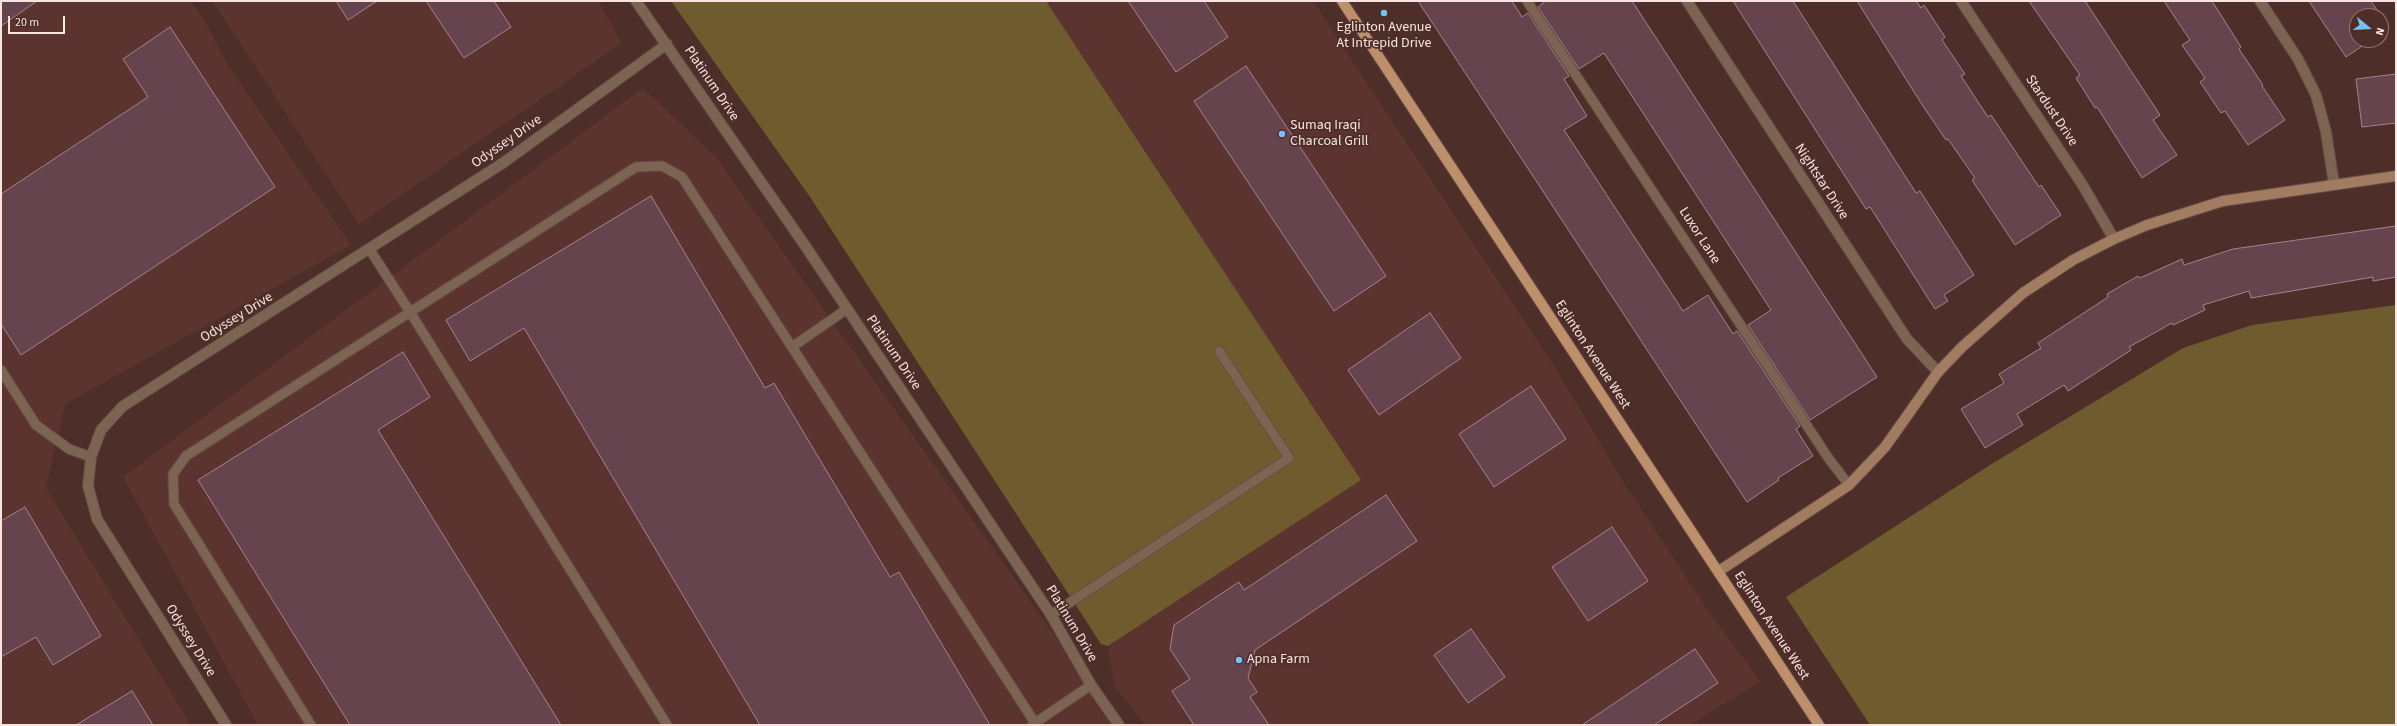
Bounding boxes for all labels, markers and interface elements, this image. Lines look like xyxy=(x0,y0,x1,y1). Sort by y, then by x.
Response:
scale bar xyxy=(10,8,67,34)
marker: Eglinton Avenue At Intrepid Drive xyxy=(1379,8,1389,18)
north arrow xyxy=(2349,8,2389,48)
text: 20 m xyxy=(15,14,39,31)
place label: Eglinton Avenue At Intrepid Drive xyxy=(1337,20,1431,52)
text: N xyxy=(2372,26,2388,37)
street label: Platinum Drive xyxy=(680,43,742,125)
street label: Stardust Drive xyxy=(2021,72,2081,150)
street label: Odyssey Drive xyxy=(469,112,545,172)
place label: Sumaq Iraqi Charcoal Grill xyxy=(1290,118,1368,150)
marker: Sumaq Iraqi Charcoal Grill xyxy=(1277,129,1287,139)
street label: Nightstar Drive xyxy=(1790,141,1852,223)
street label: Luxor Lane xyxy=(1675,205,1723,267)
street label: Odyssey Drive xyxy=(198,289,276,347)
street label: Eglinton Avenue West xyxy=(1551,298,1633,412)
street label: Platinum Drive xyxy=(862,312,924,394)
street label: Eglinton Avenue West xyxy=(1730,569,1812,683)
street label: Platinum Drive xyxy=(1042,583,1100,665)
street label: Odyssey Drive xyxy=(161,602,219,680)
place label: Apna Farm xyxy=(1247,652,1310,668)
marker: Apna Farm xyxy=(1234,655,1244,665)

